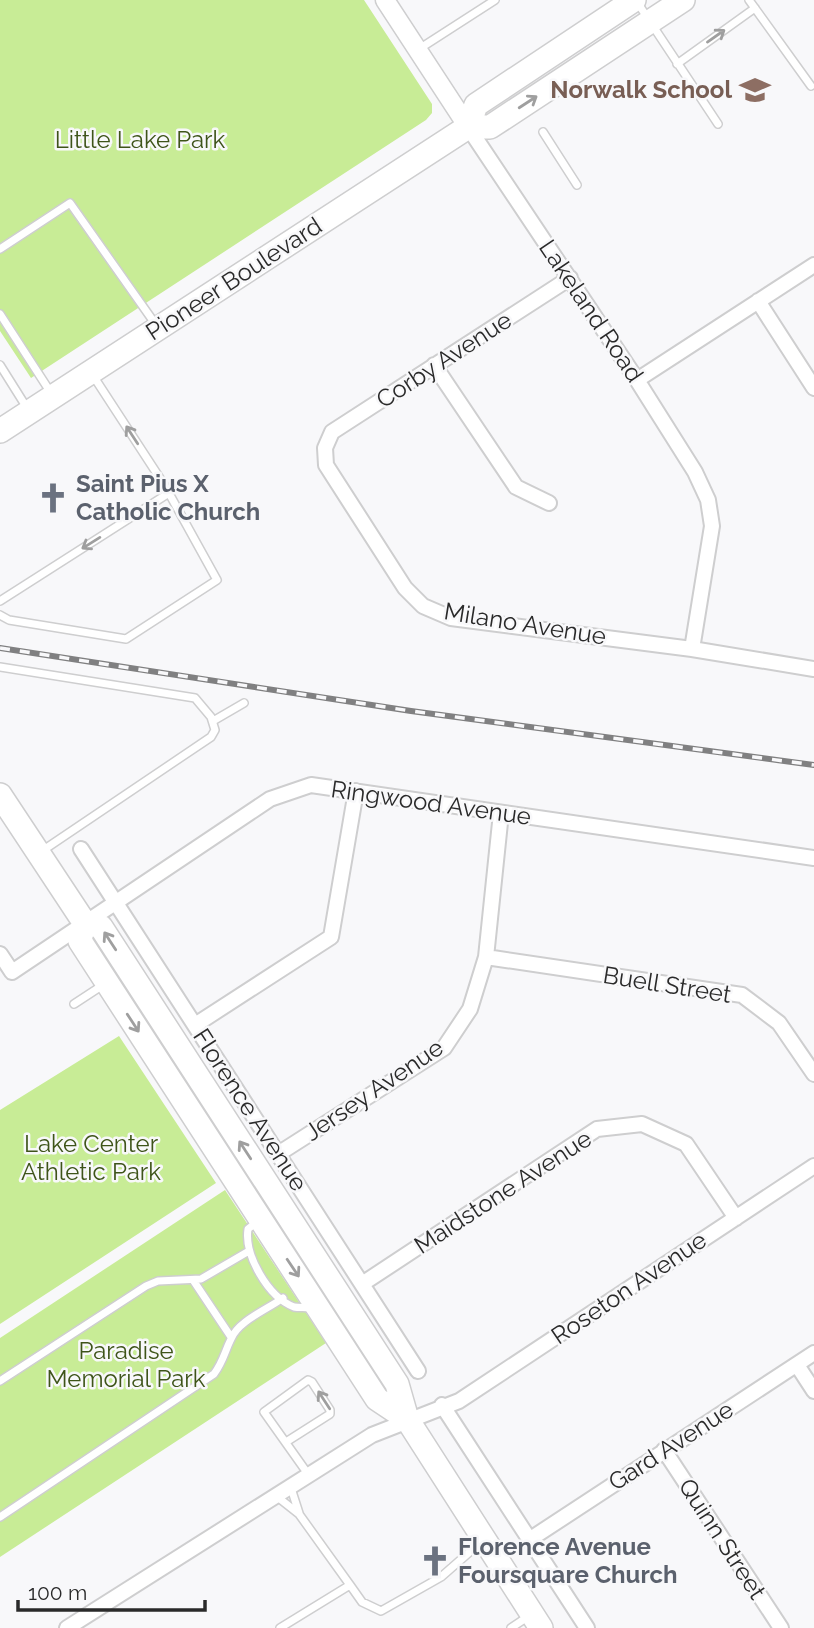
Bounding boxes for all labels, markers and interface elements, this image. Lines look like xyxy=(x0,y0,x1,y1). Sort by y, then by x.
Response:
one-way arrow xyxy=(706,29,725,43)
school or university icon: Norwalk School xyxy=(738,73,772,107)
place label: Norwalk School xyxy=(550,75,732,104)
one-way arrow xyxy=(518,95,537,109)
park label: Little Lake Park xyxy=(55,125,225,154)
street label: Pioneer Boulevard xyxy=(140,211,327,346)
street label: Lakeland Road xyxy=(533,234,650,387)
street label: Corby Avenue xyxy=(371,305,517,414)
one-way arrow xyxy=(125,426,139,446)
place label: Saint Pius X Catholic Church xyxy=(76,469,260,526)
church icon: Saint Pius X Catholic Church xyxy=(36,481,70,515)
one-way arrow xyxy=(82,535,101,550)
street label: Milano Avenue xyxy=(442,596,608,651)
street label: Ringwood Avenue xyxy=(329,774,533,831)
one-way arrow xyxy=(103,932,117,952)
street label: Buell Street xyxy=(601,960,733,1009)
one-way arrow xyxy=(127,1013,141,1033)
street label: Florence Avenue xyxy=(187,1023,314,1196)
street label: Jersey Avenue xyxy=(299,1033,449,1147)
street label: Maidstone Avenue xyxy=(409,1123,597,1260)
park label: Lake Center Athletic Park xyxy=(21,1129,161,1186)
one-way arrow xyxy=(237,1140,251,1160)
street label: Roseton Avenue xyxy=(546,1225,712,1350)
one-way arrow xyxy=(286,1257,300,1277)
park label: Paradise Memorial Park xyxy=(47,1336,206,1393)
one-way arrow xyxy=(316,1390,330,1410)
street label: Gard Avenue xyxy=(603,1395,739,1497)
street label: Quinn Street xyxy=(673,1473,772,1605)
place label: Florence Avenue Foursquare Church xyxy=(458,1532,678,1589)
church icon: Florence Avenue Foursquare Church xyxy=(418,1544,452,1578)
scale bar xyxy=(18,1568,205,1612)
text: 100 m xyxy=(28,1580,87,1605)

